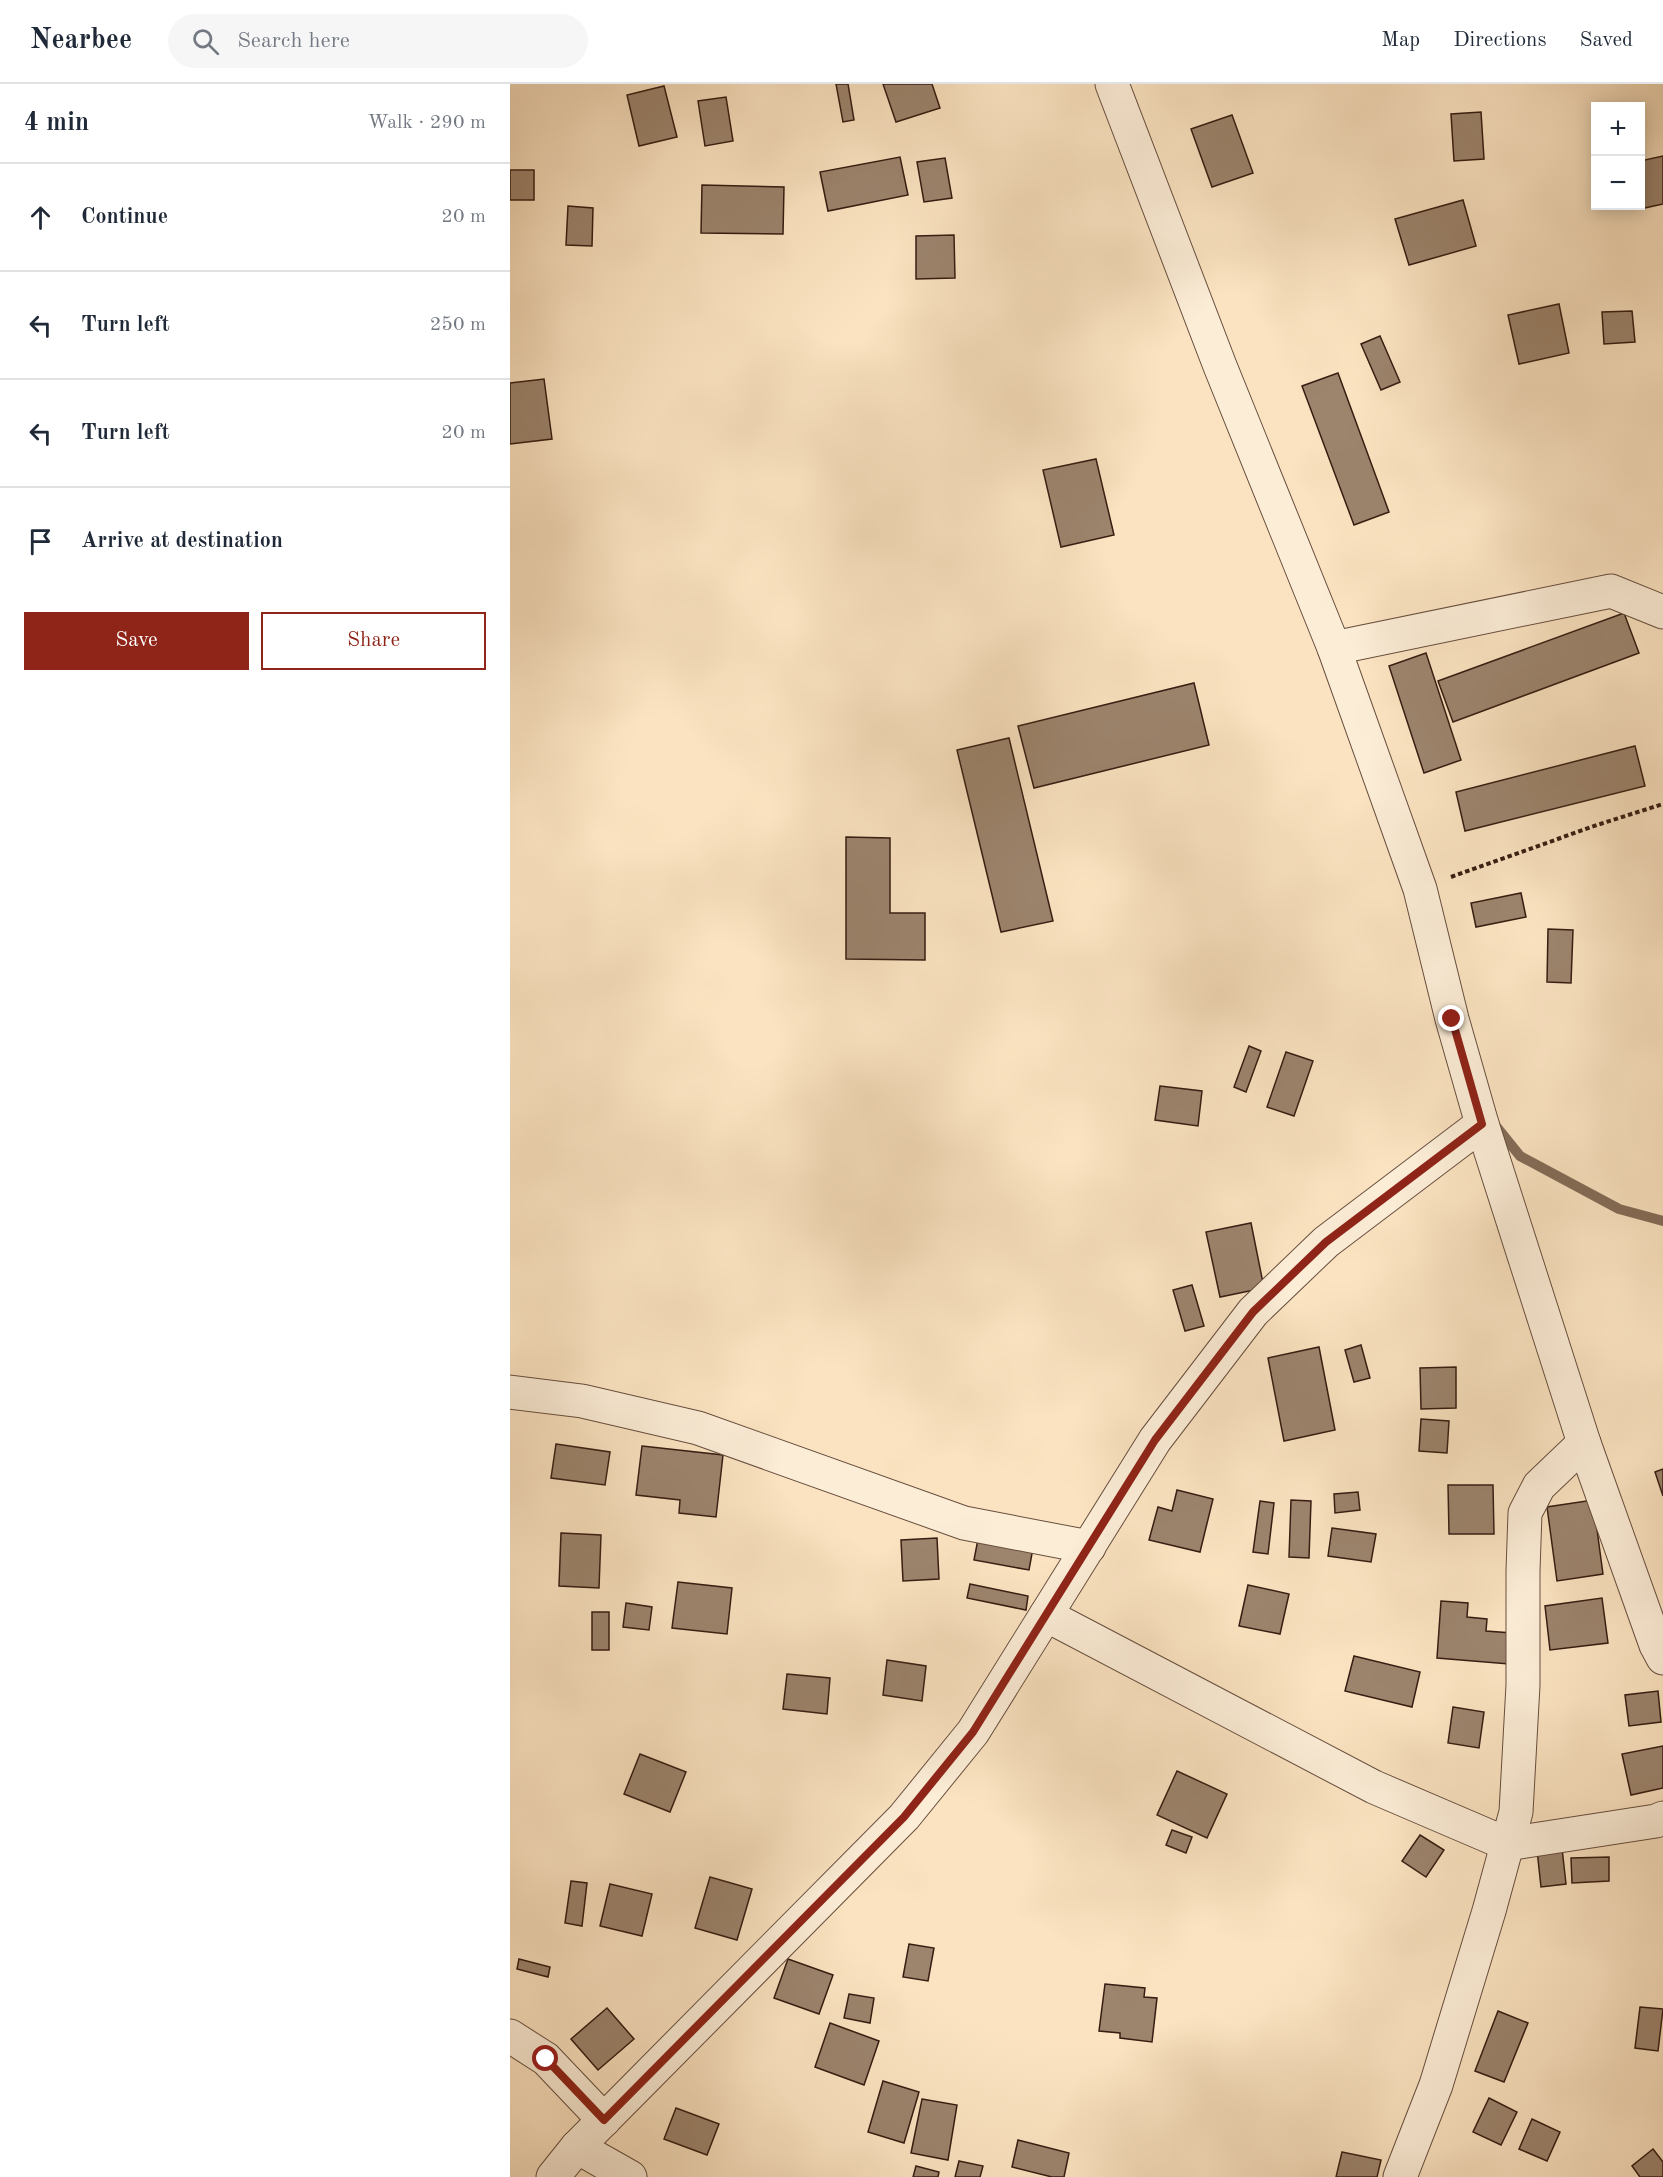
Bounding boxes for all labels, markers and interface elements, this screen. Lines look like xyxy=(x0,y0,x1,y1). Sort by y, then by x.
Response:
search box xyxy=(168,14,588,68)
icon: search xyxy=(189,25,222,58)
text: Nearbee xyxy=(30,27,132,55)
text: Search here xyxy=(237,30,350,52)
text: Map xyxy=(1381,30,1420,51)
text: Directions xyxy=(1453,30,1547,51)
text: Saved xyxy=(1580,30,1633,51)
map controls xyxy=(1591,102,1645,210)
button: + xyxy=(1591,102,1645,156)
text: 4 min xyxy=(24,110,89,136)
text: Walk · 290 m xyxy=(367,113,486,133)
button: − xyxy=(1591,156,1645,210)
icon: ahead xyxy=(24,201,57,234)
text: Continue xyxy=(81,206,168,228)
text: 20 m xyxy=(441,207,486,227)
icon: left xyxy=(24,309,57,342)
text: Turn left xyxy=(81,314,170,336)
text: 250 m xyxy=(430,315,486,335)
icon: left xyxy=(24,417,57,450)
text: Turn left xyxy=(81,422,170,444)
text: 20 m xyxy=(441,423,486,443)
icon: arrive xyxy=(24,525,57,558)
text: Arrive at destination xyxy=(81,530,283,552)
button: Save xyxy=(24,612,249,670)
button: Share xyxy=(261,612,486,670)
route end xyxy=(1438,1005,1464,1031)
route start xyxy=(532,2045,558,2071)

